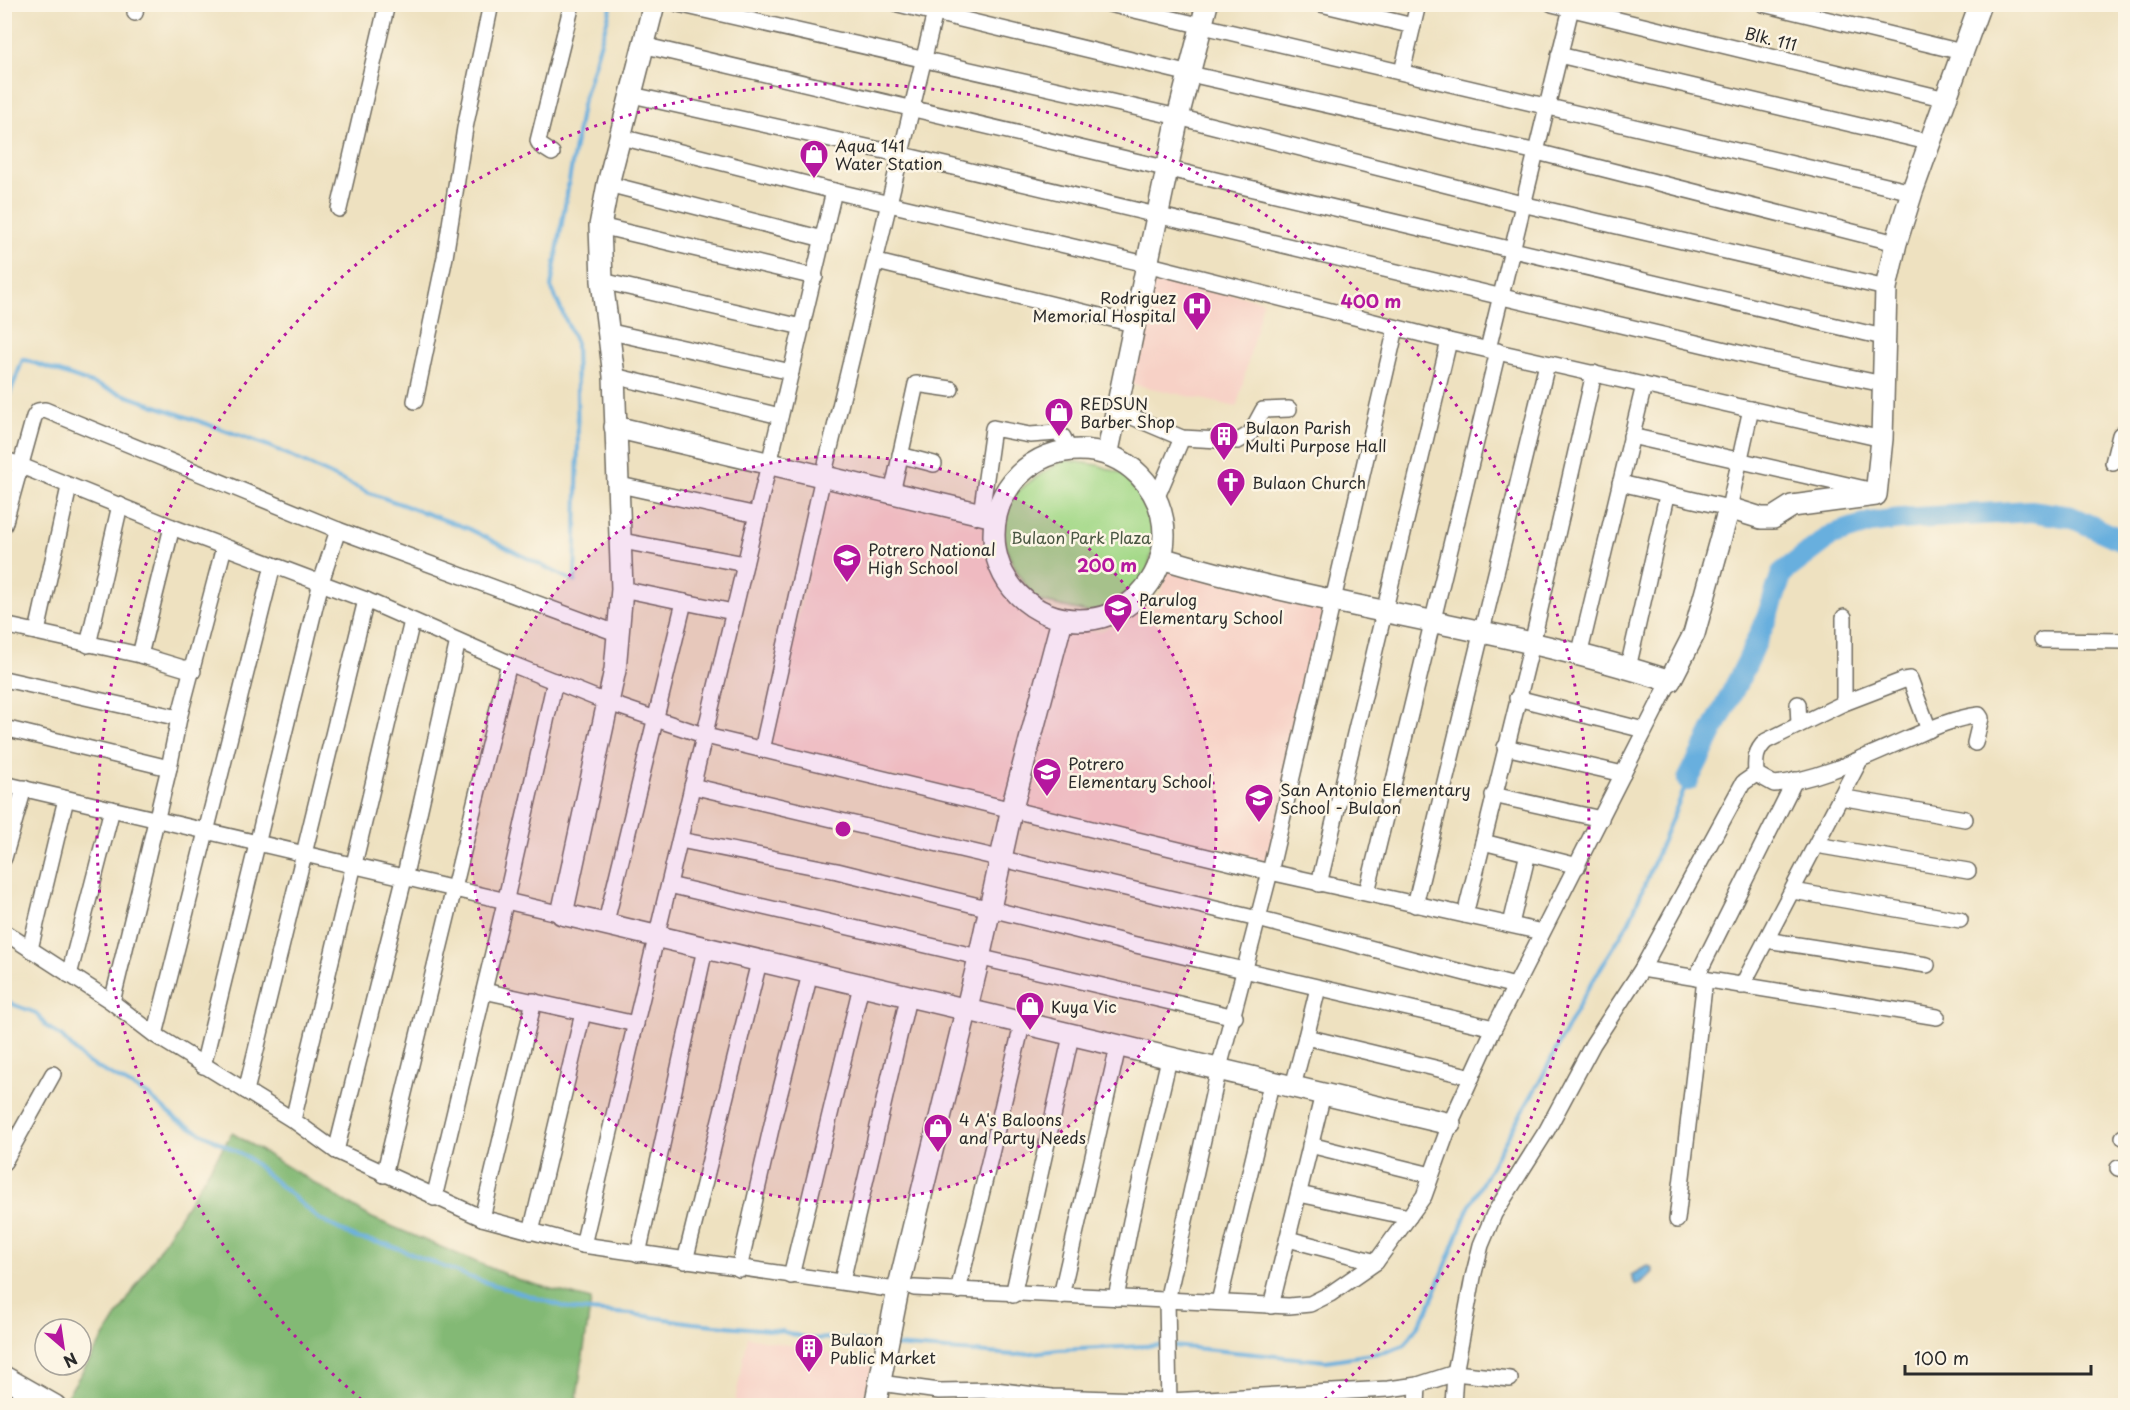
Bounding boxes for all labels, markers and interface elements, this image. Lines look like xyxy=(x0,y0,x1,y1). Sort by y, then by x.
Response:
street label: Blk. 111 xyxy=(1743,20,1799,56)
place label: Aqua 141 Water Station xyxy=(835,133,943,175)
shop icon: Aqua 141 Water Station xyxy=(798,138,830,180)
place label: Rodriguez Memorial Hospital xyxy=(1033,285,1176,327)
text: 400 m xyxy=(1341,287,1401,314)
hospital icon: Rodriguez Memorial Hospital xyxy=(1181,290,1213,332)
place label: REDSUN Barber Shop xyxy=(1080,391,1175,433)
shop icon: REDSUN Barber Shop xyxy=(1043,396,1075,438)
place label: Bulaon Parish Multi Purpose Hall xyxy=(1245,415,1387,457)
building icon: Bulaon Parish Multi Purpose Hall xyxy=(1208,420,1240,462)
church icon: Bulaon Church xyxy=(1215,466,1247,508)
place label: Bulaon Church xyxy=(1252,470,1366,494)
park label: Bulaon Park Plaza xyxy=(1011,525,1151,549)
place label: Potrero National High School xyxy=(868,537,996,579)
school or university icon: Potrero National High School xyxy=(831,542,863,584)
text: 200 m xyxy=(1077,551,1137,578)
place label: Parulog Elementary School xyxy=(1139,587,1283,629)
school or university icon: Parulog Elementary School xyxy=(1102,592,1134,634)
place label: Potrero Elementary School xyxy=(1068,751,1212,793)
school or university icon: Potrero Elementary School xyxy=(1031,756,1063,798)
place label: San Antonio Elementary School - Bulaon xyxy=(1280,777,1471,819)
school or university icon: San Antonio Elementary School - Bulaon xyxy=(1243,782,1275,824)
centre of rings xyxy=(833,819,853,839)
shop icon: Kuya Vic xyxy=(1014,990,1046,1032)
place label: Kuya Vic xyxy=(1051,994,1117,1018)
place label: 4 A's Baloons and Party Needs xyxy=(959,1107,1086,1149)
shop icon: 4 A's Baloons and Party Needs xyxy=(922,1112,954,1154)
north arrow xyxy=(33,1317,93,1377)
place label: Bulaon Public Market xyxy=(830,1327,936,1369)
building icon: Bulaon Public Market xyxy=(793,1332,825,1374)
scale bar xyxy=(1905,1338,2091,1376)
text: 100 m xyxy=(1914,1344,1969,1371)
text: N xyxy=(59,1347,82,1375)

